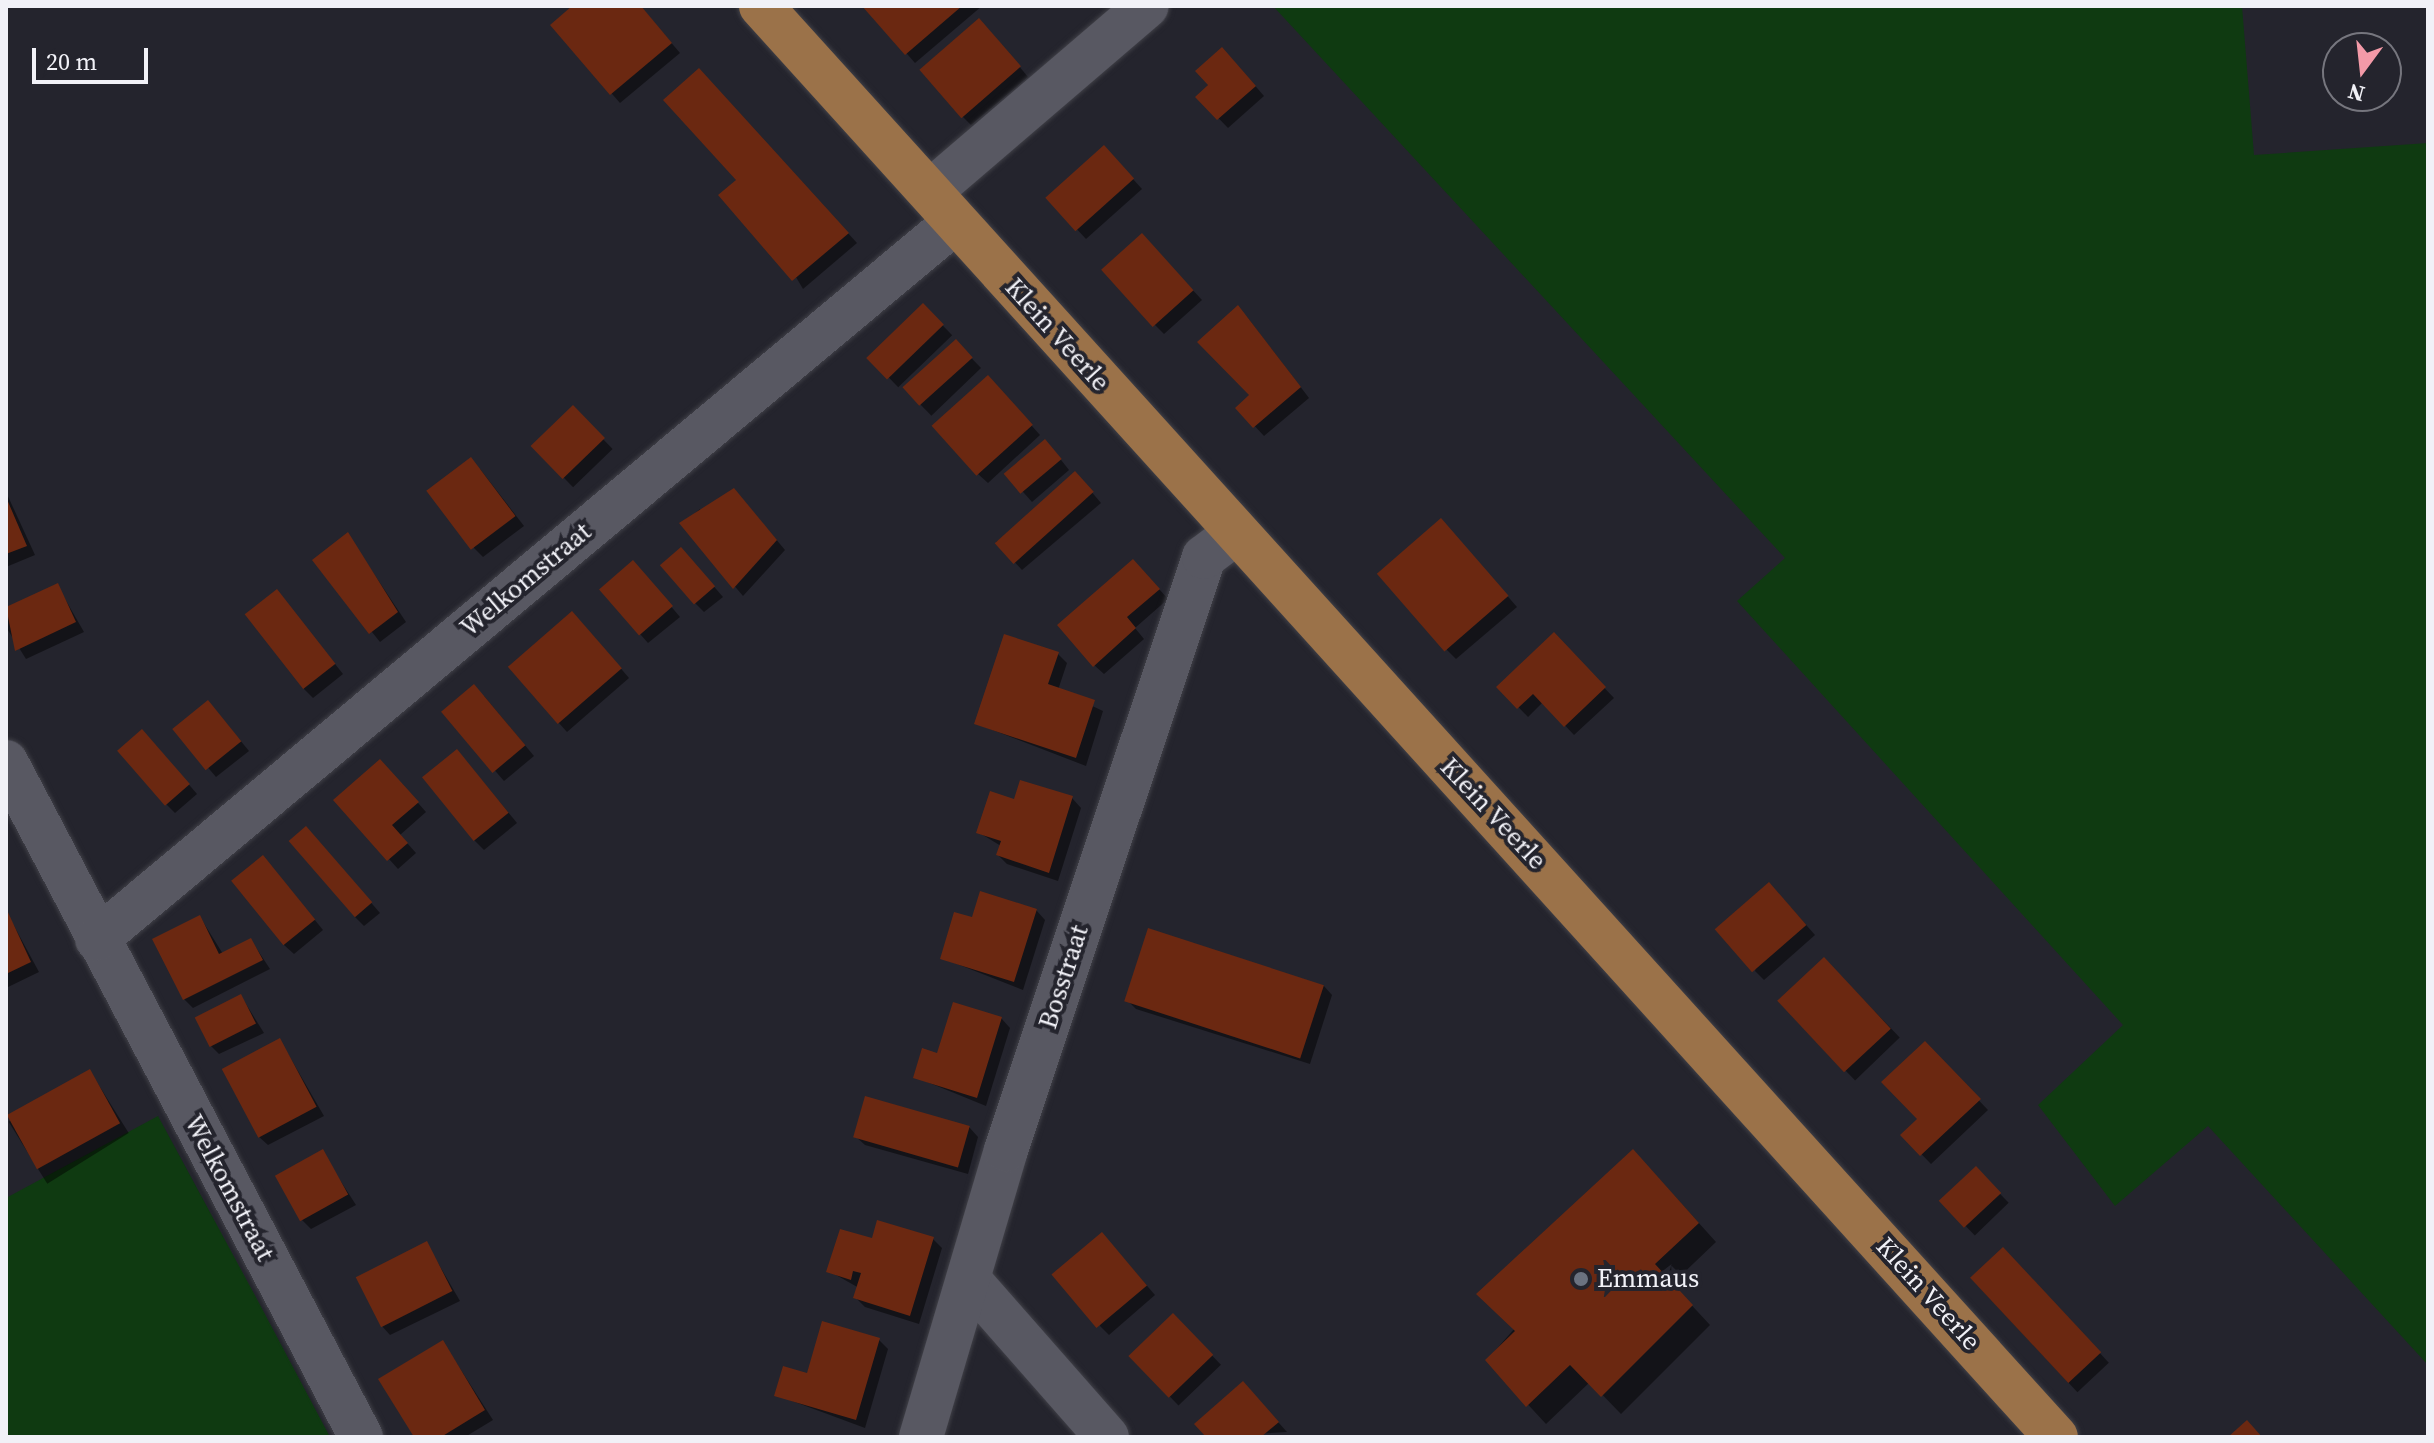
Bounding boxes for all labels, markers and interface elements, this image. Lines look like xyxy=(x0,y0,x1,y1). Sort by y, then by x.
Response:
scale bar xyxy=(36,32,152,82)
north arrow xyxy=(2322,32,2402,112)
text: 20 m xyxy=(46,45,97,78)
text: N xyxy=(2345,77,2368,110)
street label: Klein Veerle xyxy=(998,272,1116,398)
street label: Welkomstraat xyxy=(454,516,598,644)
street label: Klein Veerle xyxy=(1433,751,1553,877)
street label: Bosstraat xyxy=(1033,921,1095,1033)
street label: Welkomstraat xyxy=(178,1110,280,1266)
street label: Klein Veerle xyxy=(1869,1231,1987,1357)
place label: Emmaus xyxy=(1597,1263,1699,1295)
marker: Emmaus xyxy=(1572,1270,1590,1288)

